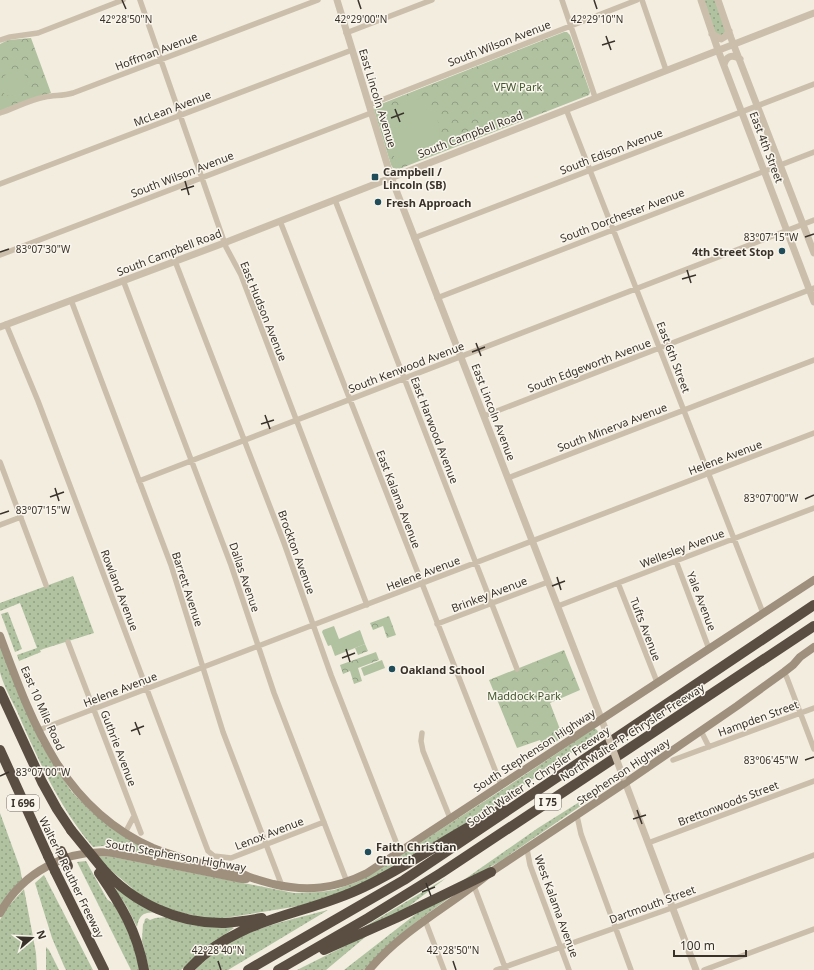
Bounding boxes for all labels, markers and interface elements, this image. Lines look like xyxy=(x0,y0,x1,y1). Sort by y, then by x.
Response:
text: 42°28'50"N xyxy=(100,12,152,26)
text: 42°29'00"N xyxy=(335,12,387,26)
text: 42°29'10"N xyxy=(571,12,623,26)
street label: South Wilson Avenue xyxy=(445,16,553,70)
street label: Hoffman Avenue xyxy=(113,28,199,74)
street label: East Lincoln Avenue xyxy=(356,47,400,149)
park label: VFW Park xyxy=(494,79,542,94)
street label: McLean Avenue xyxy=(131,86,213,130)
street label: South Campbell Road xyxy=(415,107,525,161)
street label: East 4th Street xyxy=(747,109,787,185)
street label: South Edison Avenue xyxy=(557,124,665,178)
street label: South Wilson Avenue xyxy=(128,147,236,201)
place label: Campbell / Lincoln (SB) xyxy=(383,164,447,192)
marker: Campbell / Lincoln (SB) xyxy=(370,172,380,182)
street label: South Dorchester Avenue xyxy=(558,184,686,246)
place label: Fresh Approach xyxy=(386,195,471,210)
marker: Fresh Approach xyxy=(373,197,383,207)
street label: South Campbell Road xyxy=(114,225,224,279)
text: 83°07'15"W xyxy=(744,230,799,244)
text: 83°07'30"W xyxy=(16,242,71,256)
place label: 4th Street Stop xyxy=(692,244,774,259)
marker: 4th Street Stop xyxy=(777,246,787,256)
street label: East Hudson Avenue xyxy=(237,259,291,363)
street label: East 6th Street xyxy=(654,319,694,395)
street label: South Edgeworth Avenue xyxy=(525,335,653,395)
street label: South Kenwood Avenue xyxy=(346,338,466,396)
street label: East Lincoln Avenue xyxy=(469,361,519,463)
street label: East Harwood Avenue xyxy=(408,374,462,486)
street label: South Minerva Avenue xyxy=(555,399,669,455)
street label: Helene Avenue xyxy=(686,436,764,478)
street label: East Kalama Avenue xyxy=(373,448,425,550)
text: 83°07'00"W xyxy=(744,491,799,505)
text: 83°07'15"W xyxy=(16,503,71,517)
street label: Brockton Avenue xyxy=(275,508,319,596)
street label: Wellesley Avenue xyxy=(638,525,726,571)
street label: Dallas Avenue xyxy=(226,540,264,614)
street label: Rowland Avenue xyxy=(98,547,142,633)
street label: Barrett Avenue xyxy=(169,550,207,628)
street label: Helene Avenue xyxy=(384,552,462,594)
street label: Yale Avenue xyxy=(684,569,720,633)
street label: Brinkey Avenue xyxy=(449,573,529,615)
street label: Tufts Avenue xyxy=(627,595,665,663)
place label: Oakland School xyxy=(400,662,485,677)
street label: East 10 Mile Road xyxy=(18,663,68,753)
marker: Oakland School xyxy=(387,664,397,674)
street label: Helene Avenue xyxy=(81,668,159,710)
street label: North Walter P. Chrysler Freeway xyxy=(557,679,707,784)
park label: Maddock Park xyxy=(487,688,561,703)
street label: Hampden Street xyxy=(716,696,800,740)
street label: South Stephenson Highway xyxy=(470,705,598,795)
street label: Guthrie Avenue xyxy=(98,708,140,788)
street label: South Walter P. Chrysler Freeway xyxy=(464,722,613,829)
street label: Stephenson Highway xyxy=(573,734,673,808)
text: 83°06'45"W xyxy=(744,753,799,767)
text: 83°07'00"W xyxy=(16,765,71,779)
street label: Brettonwoods Street xyxy=(676,777,780,829)
road number: I 75 xyxy=(535,794,561,810)
road number: I 696 xyxy=(7,795,39,811)
street label: Lenox Avenue xyxy=(232,813,306,853)
street label: Walter P Reuther Freeway xyxy=(36,814,108,940)
street label: South Stephenson Highway xyxy=(105,835,248,875)
place label: Faith Christian Church xyxy=(376,839,456,867)
marker: Faith Christian Church xyxy=(363,847,373,857)
street label: West Kalama Avenue xyxy=(531,853,583,959)
street label: Dartmouth Street xyxy=(607,881,697,927)
north arrow xyxy=(12,918,52,958)
text: N xyxy=(33,928,50,941)
scale bar xyxy=(674,932,746,958)
text: 100 m xyxy=(680,937,715,954)
text: 42°28'40"N xyxy=(192,943,244,957)
text: 42°28'50"N xyxy=(427,943,479,957)

